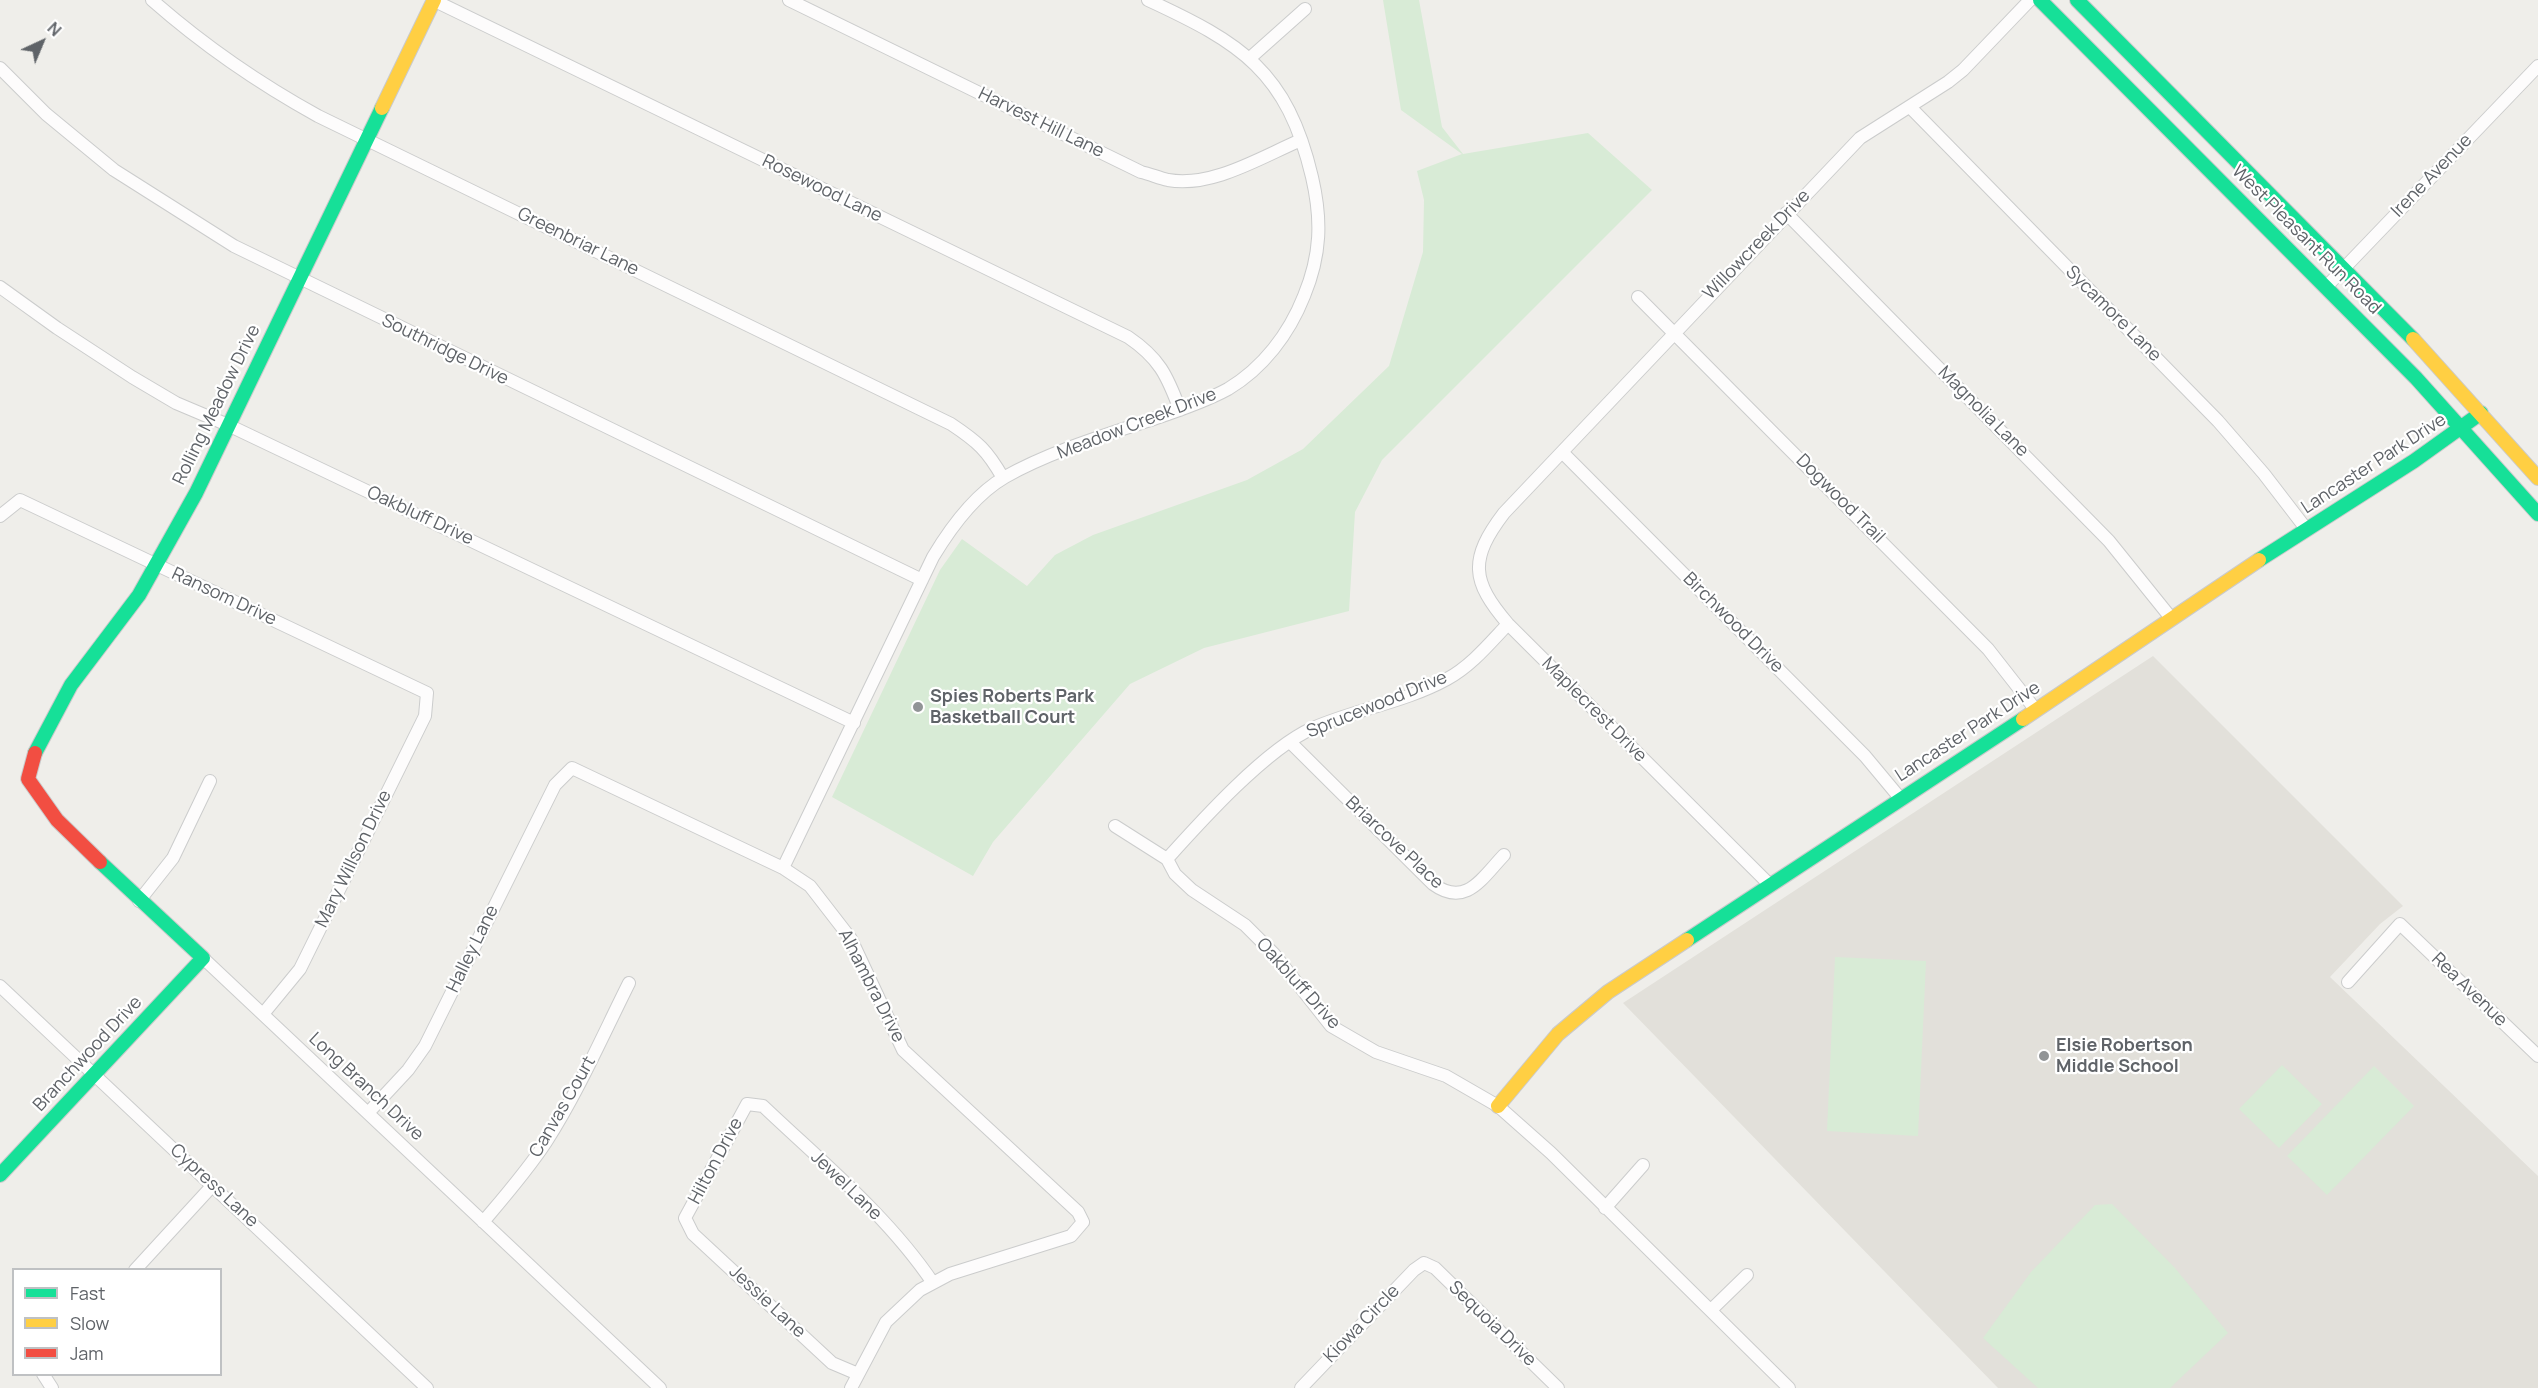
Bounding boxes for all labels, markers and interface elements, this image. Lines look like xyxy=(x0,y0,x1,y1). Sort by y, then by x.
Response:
north arrow xyxy=(12,12,72,72)
text: N xyxy=(43,17,66,41)
street label: Harvest Hill Lane xyxy=(975,83,1107,163)
street label: Irene Avenue xyxy=(2387,130,2477,222)
street label: Rosewood Lane xyxy=(758,151,886,227)
street label: West Pleasant Run Road xyxy=(2227,161,2385,319)
street label: Willowcreek Drive xyxy=(1699,185,1815,305)
street label: Greenbriar Lane xyxy=(514,203,642,281)
street label: Sycamore Lane xyxy=(2061,262,2165,366)
street label: Southridge Drive xyxy=(378,310,512,390)
street label: Rolling Meadow Drive xyxy=(169,321,265,489)
street label: Magnolia Lane xyxy=(1933,362,2033,462)
street label: Meadow Creek Drive xyxy=(1054,384,1220,464)
street label: Lancaster Park Drive xyxy=(2298,409,2450,519)
street label: Dogwood Trail xyxy=(1791,450,1889,548)
street label: Oakbluff Drive xyxy=(363,482,477,550)
street label: Ransom Drive xyxy=(168,563,280,631)
street label: Birchwood Drive xyxy=(1678,568,1788,678)
street label: Maplecrest Drive xyxy=(1537,653,1651,767)
street label: Sprucewood Drive xyxy=(1303,667,1451,743)
street label: Lancaster Park Drive xyxy=(1892,677,2044,787)
place label: Spies Roberts Park Basketball Court xyxy=(930,686,1094,728)
marker: Spies Roberts Park Basketball Court xyxy=(911,700,925,714)
street label: Mary Willson Drive xyxy=(311,787,397,931)
street label: Briarcove Place xyxy=(1340,792,1448,894)
street label: Halley Lane xyxy=(443,902,503,996)
street label: Alhambra Drive xyxy=(833,926,909,1046)
street label: Oakbluff Drive xyxy=(1251,934,1345,1034)
street label: Rea Avenue xyxy=(2427,949,2511,1031)
street label: Branchwood Drive xyxy=(29,992,147,1116)
street label: Long Branch Drive xyxy=(304,1028,428,1146)
place label: Elsie Robertson Middle School xyxy=(2056,1035,2193,1078)
marker: Elsie Robertson Middle School xyxy=(2037,1049,2051,1063)
street label: Canvas Court xyxy=(525,1053,601,1161)
street label: Hilton Drive xyxy=(684,1114,748,1208)
street label: Cypress Lane xyxy=(165,1140,263,1232)
street label: Jewel Lane xyxy=(806,1147,886,1225)
street label: Jessie Lane xyxy=(724,1261,810,1343)
legend xyxy=(12,1268,222,1376)
street label: Sequoia Drive xyxy=(1444,1277,1540,1371)
text: Fast xyxy=(70,1281,105,1305)
street label: Kiowa Circle xyxy=(1320,1281,1404,1367)
text: Slow xyxy=(70,1311,109,1335)
text: Jam xyxy=(70,1341,104,1365)

